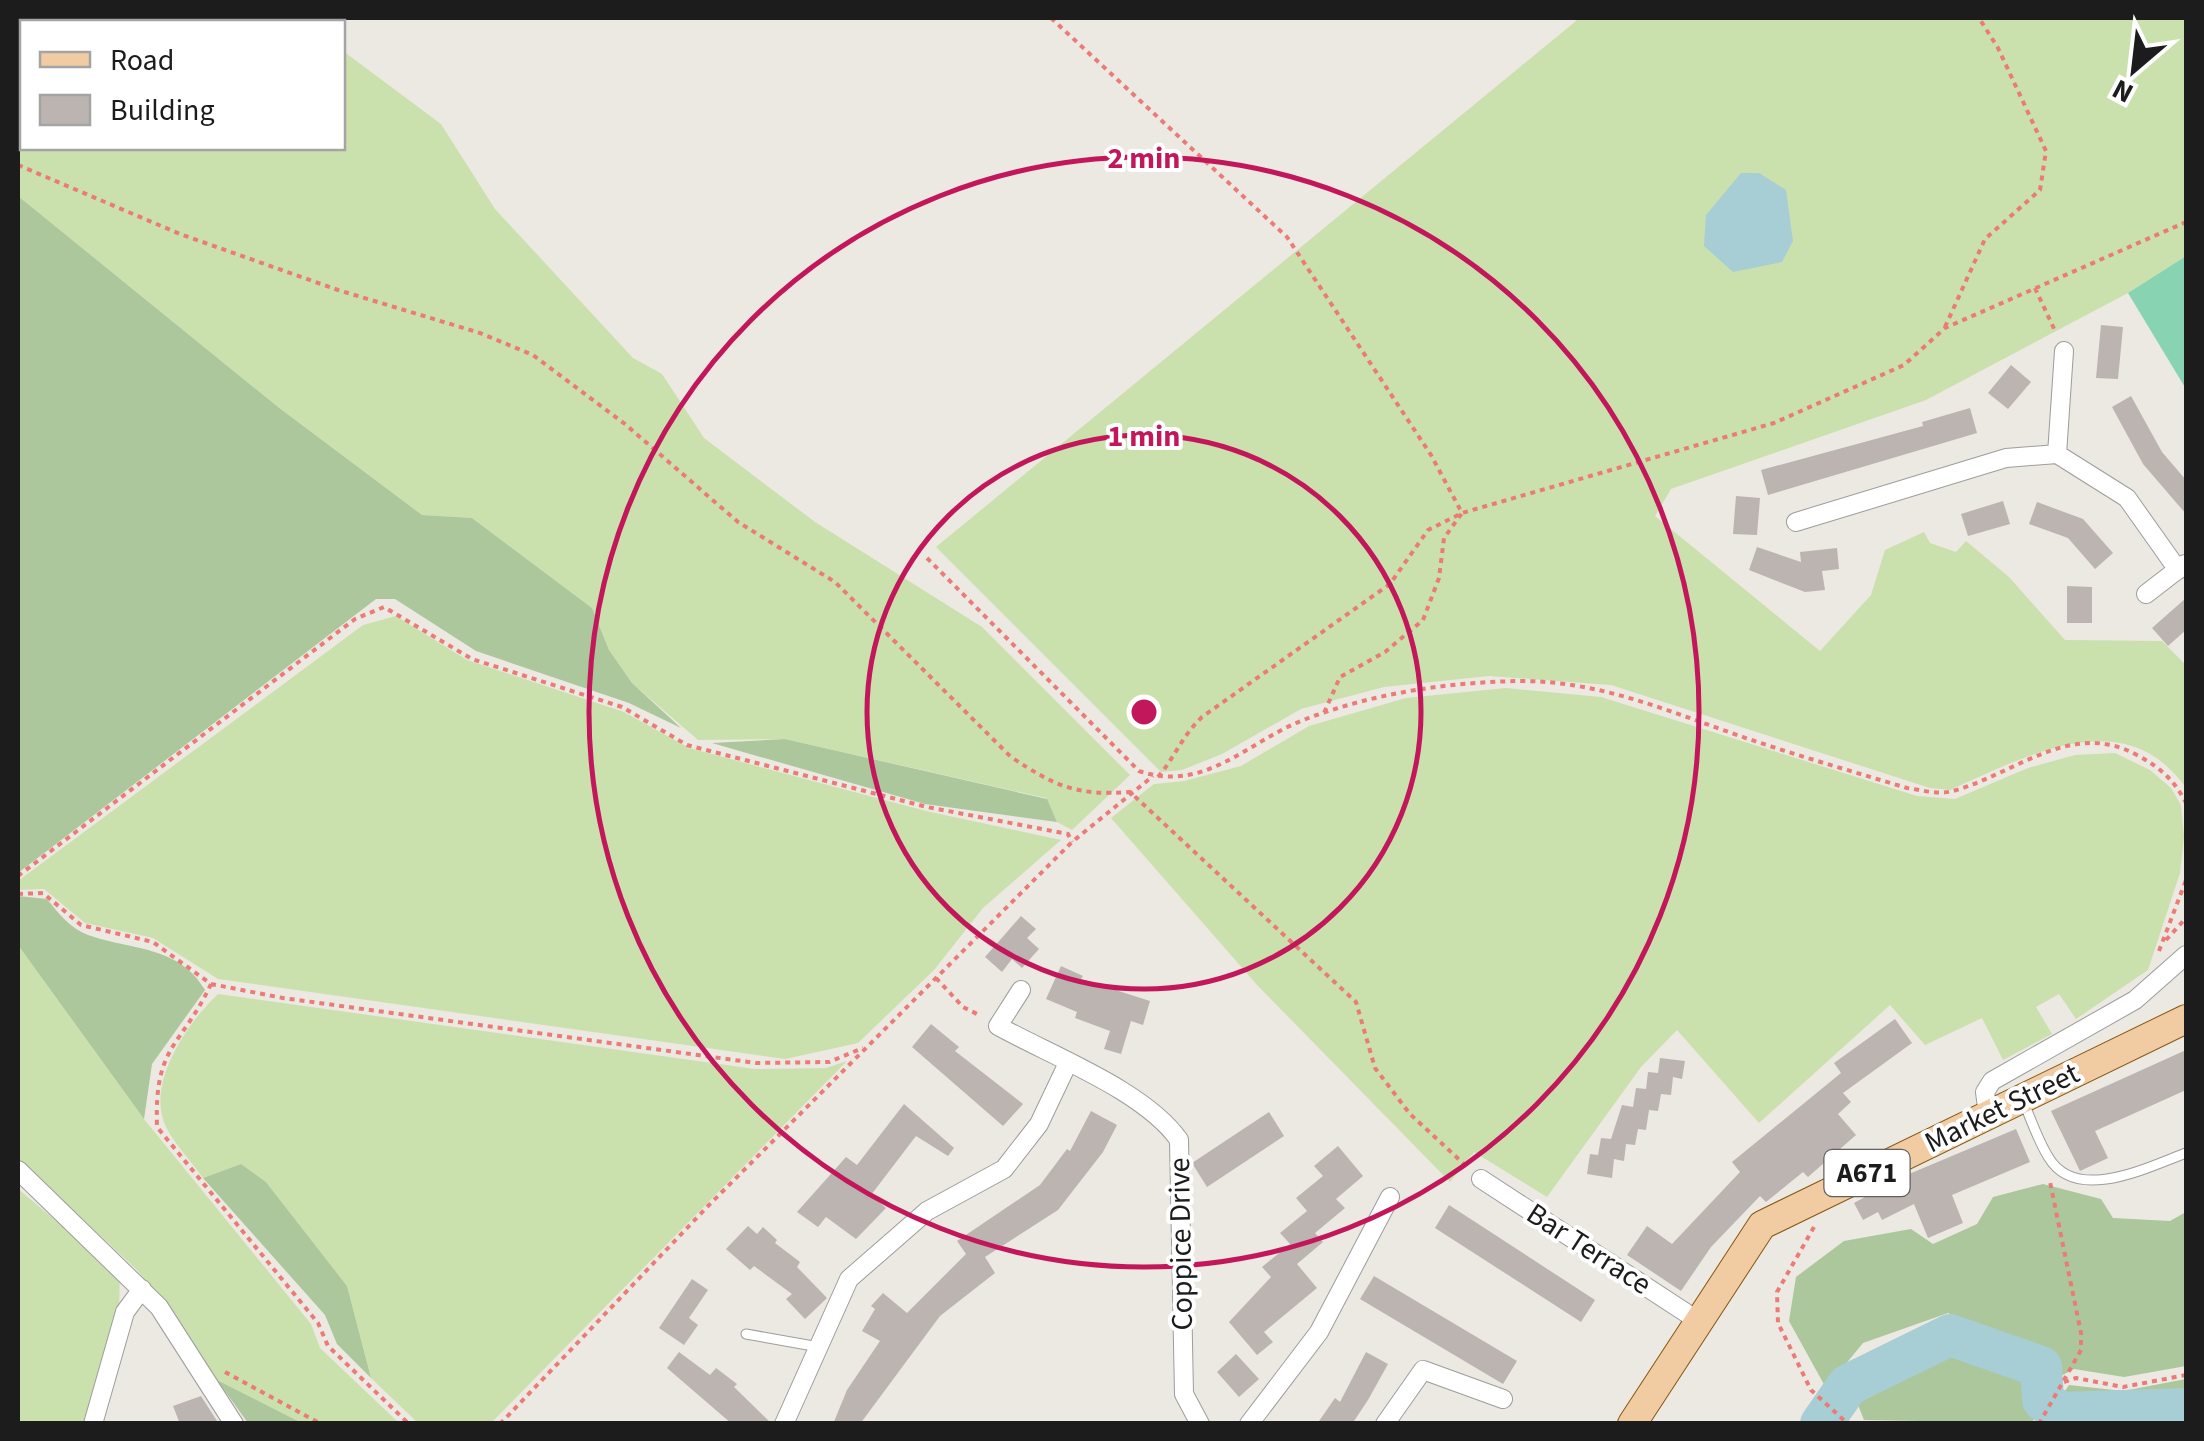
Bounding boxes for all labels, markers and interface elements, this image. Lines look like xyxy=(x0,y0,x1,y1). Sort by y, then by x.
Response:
legend xyxy=(20,20,345,150)
north arrow xyxy=(2084,20,2184,120)
text: Road xyxy=(110,39,174,82)
text: N xyxy=(2105,69,2140,113)
text: Building xyxy=(110,89,215,132)
text: 2 min xyxy=(1108,137,1181,180)
text: 1 min xyxy=(1108,415,1181,458)
centre of rings xyxy=(1126,694,1162,730)
street label: Market Street xyxy=(1917,1052,2087,1164)
road number: A671 xyxy=(1824,1150,1910,1196)
street label: Coppice Drive xyxy=(1158,1157,1204,1331)
street label: Bar Terrace xyxy=(1518,1192,1660,1306)

